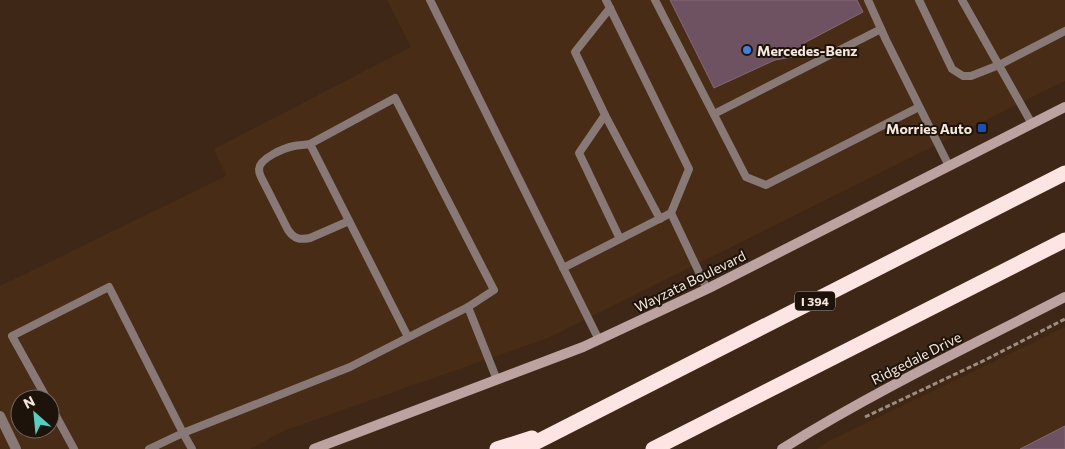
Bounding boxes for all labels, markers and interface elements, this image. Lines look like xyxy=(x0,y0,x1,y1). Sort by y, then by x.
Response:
place label: Mercedes-Benz xyxy=(757,42,858,59)
marker: Mercedes-Benz xyxy=(741,44,753,56)
place label: Morries Auto xyxy=(886,120,972,137)
marker: Morries Auto xyxy=(976,122,988,134)
street label: Wayzata Boulevard xyxy=(632,247,748,315)
road number: I 394 xyxy=(795,292,835,310)
street label: Ridgedale Drive xyxy=(868,328,964,388)
north arrow xyxy=(10,389,60,439)
text: N xyxy=(20,392,37,412)

